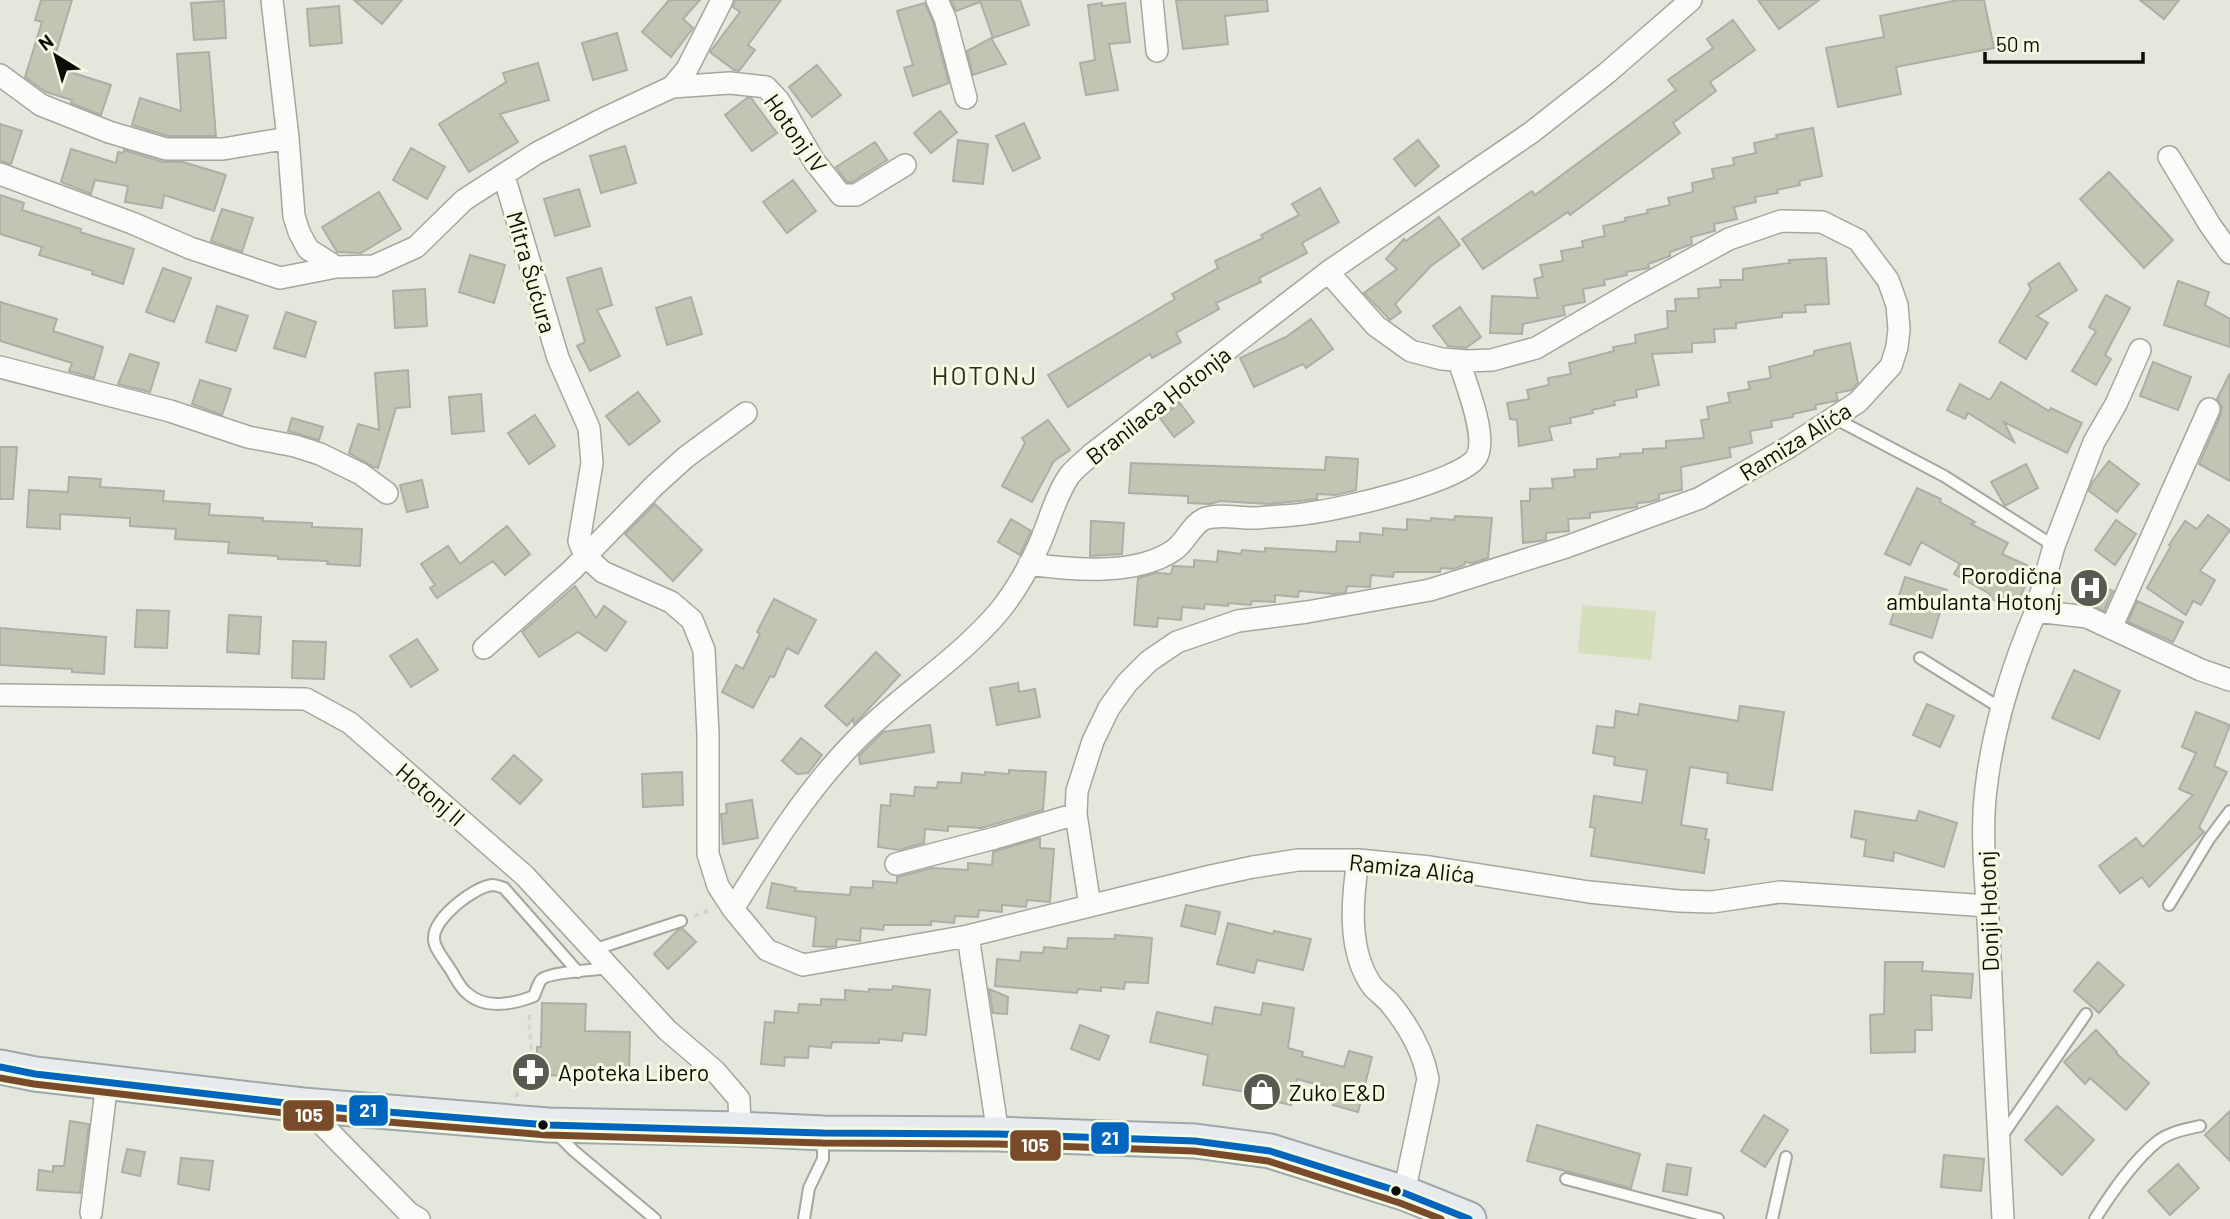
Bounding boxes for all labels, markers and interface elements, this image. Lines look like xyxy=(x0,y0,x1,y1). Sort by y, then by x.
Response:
north arrow xyxy=(21,21,91,91)
scale bar xyxy=(1985,21,2142,65)
text: N xyxy=(33,29,57,55)
text: 50 m xyxy=(1996,31,2040,56)
street label: Hotonj IV xyxy=(759,88,833,178)
street label: Mitra Šućura xyxy=(501,208,563,336)
street label: Branilaca Hotonja xyxy=(1080,340,1236,470)
district label: HOTONJ xyxy=(931,359,1039,390)
street label: Ramiza Alića xyxy=(1734,396,1856,486)
place label: Porodična ambulanta Hotonj xyxy=(1886,561,2062,615)
hospital icon: Porodična ambulanta Hotonj xyxy=(2068,567,2110,609)
street label: Hotonj II xyxy=(391,756,471,832)
street label: Ramiza Alića xyxy=(1348,847,1476,889)
street label: Donji Hotonj xyxy=(1972,850,2004,972)
pharmacy icon: Apoteka Libero xyxy=(510,1051,552,1093)
place label: Apoteka Libero xyxy=(558,1058,709,1086)
shop icon: Zuko E&D xyxy=(1241,1071,1283,1113)
place label: Zuko E&D xyxy=(1289,1078,1385,1106)
line badge: 21 xyxy=(348,1094,389,1127)
text: 21 xyxy=(359,1098,377,1121)
line badge: 105 xyxy=(282,1099,335,1132)
text: 105 xyxy=(295,1103,323,1126)
unlabelled marker xyxy=(536,1118,550,1132)
line badge: 21 xyxy=(1090,1121,1130,1155)
text: 21 xyxy=(1101,1126,1119,1149)
line badge: 105 xyxy=(1009,1129,1062,1162)
text: 105 xyxy=(1021,1133,1049,1156)
unlabelled marker xyxy=(1389,1184,1403,1198)

